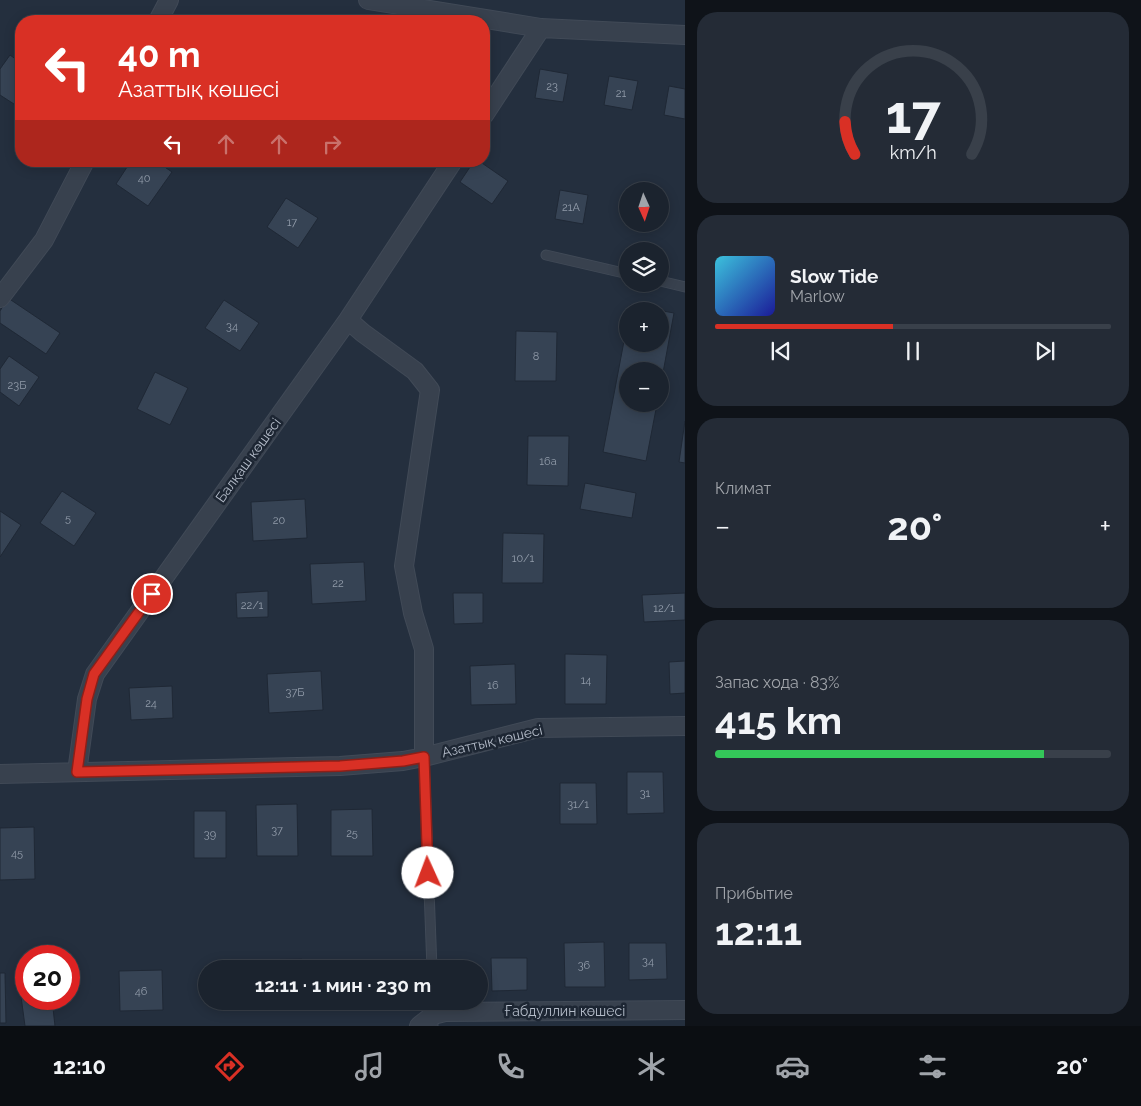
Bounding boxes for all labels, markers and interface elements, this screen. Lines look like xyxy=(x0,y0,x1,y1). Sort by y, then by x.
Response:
text: 40 m xyxy=(118,34,200,75)
icon: left xyxy=(35,35,100,100)
text: Азаттық көшесі xyxy=(118,76,279,102)
house number: 23 xyxy=(546,80,558,93)
text: 17 xyxy=(886,84,941,145)
house number: 21 xyxy=(616,87,627,100)
icon: left xyxy=(159,130,187,158)
icon: ahead xyxy=(212,130,240,158)
icon: ahead xyxy=(265,130,293,158)
icon: right xyxy=(318,130,346,158)
text: km/h xyxy=(889,142,937,163)
house number: 40 xyxy=(138,172,151,185)
north arrow xyxy=(619,182,669,232)
map controls xyxy=(619,182,669,412)
house number: 21А xyxy=(562,201,581,214)
house number: 17 xyxy=(287,216,297,229)
button: layers xyxy=(619,242,669,292)
text: Slow Tide xyxy=(790,265,879,287)
text: Marlow xyxy=(790,287,845,306)
button: + xyxy=(619,302,669,352)
house number: 34 xyxy=(226,320,238,333)
icon: previous xyxy=(767,337,795,365)
icon: pause xyxy=(899,337,927,365)
icon: next xyxy=(1031,337,1059,365)
house number: 8 xyxy=(533,350,539,363)
button: − xyxy=(619,362,669,412)
house number: 23Б xyxy=(8,379,26,392)
street label: Балқаш көшесі xyxy=(212,415,284,505)
house number: 16а xyxy=(539,455,557,468)
text: Климат xyxy=(715,479,771,498)
text: 20° xyxy=(887,504,942,549)
text: − xyxy=(715,510,730,543)
text: + xyxy=(1099,510,1111,543)
house number: 5 xyxy=(65,512,71,525)
house number: 20 xyxy=(273,514,285,527)
house number: 10/1 xyxy=(512,552,535,565)
pin xyxy=(131,573,173,615)
house number: 22 xyxy=(332,577,344,590)
icon: arrive xyxy=(138,580,166,608)
house number: 22/1 xyxy=(241,599,264,612)
house number: 12/1 xyxy=(653,602,675,615)
text: Запас хода · 83% xyxy=(715,673,839,692)
house number: 14 xyxy=(581,674,591,687)
house number: 16 xyxy=(487,679,499,692)
house number: 37Б xyxy=(286,686,304,699)
house number: 24 xyxy=(145,697,157,710)
text: 415 km xyxy=(715,698,842,743)
street label: Азаттық көшесі xyxy=(440,722,544,760)
house number: 31 xyxy=(640,787,651,800)
house number: 31/1 xyxy=(567,798,589,811)
house number: 37 xyxy=(271,824,283,837)
house number: 25 xyxy=(346,827,358,840)
house number: 39 xyxy=(204,828,216,841)
position arrow xyxy=(401,846,453,898)
house number: 45 xyxy=(11,847,23,860)
text: Прибытие xyxy=(715,884,793,903)
text: 12:11 xyxy=(715,909,802,954)
speed limit sign: 20 xyxy=(15,945,80,1010)
house number: 34 xyxy=(642,955,654,968)
house number: 36 xyxy=(578,959,591,972)
text: 12:11 · 1 мин · 230 m xyxy=(255,974,431,996)
house number: 46 xyxy=(135,985,148,998)
street label: Ғабдуллин көшесі xyxy=(505,1003,625,1019)
icon: directions xyxy=(212,1049,247,1084)
icon: music xyxy=(352,1049,387,1084)
icon: phone xyxy=(493,1049,528,1084)
icon: climate xyxy=(634,1049,669,1084)
icon: car xyxy=(775,1049,810,1084)
icon: filters xyxy=(915,1049,950,1084)
text: 12:10 xyxy=(53,1053,106,1079)
text: 20° xyxy=(1056,1053,1088,1079)

